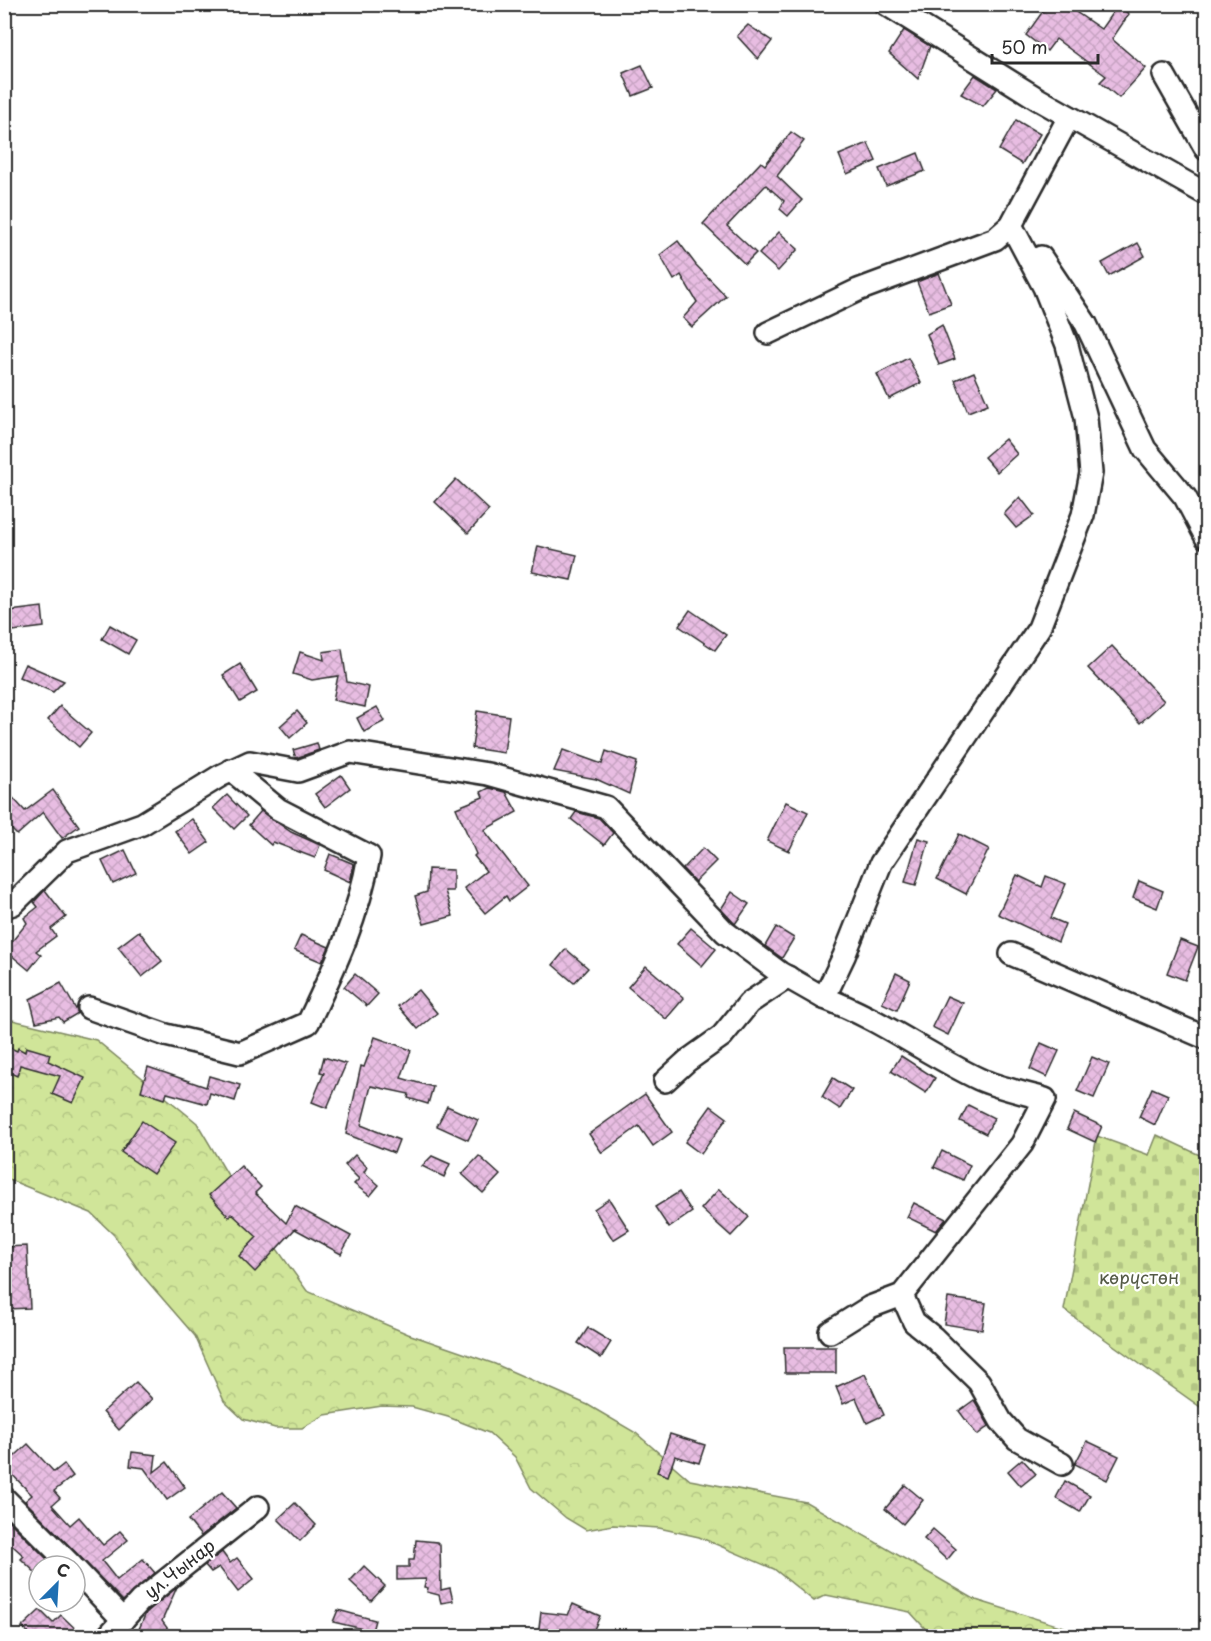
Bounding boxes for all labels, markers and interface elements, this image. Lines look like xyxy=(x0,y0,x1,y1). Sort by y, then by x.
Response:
scale bar xyxy=(992,27,1098,65)
text: 50 m xyxy=(1001,33,1048,60)
park label: көрүстөн xyxy=(1099,1263,1179,1290)
street label: ул.Чынар xyxy=(138,1531,220,1604)
north arrow xyxy=(27,1554,87,1614)
text: С xyxy=(53,1556,74,1583)

